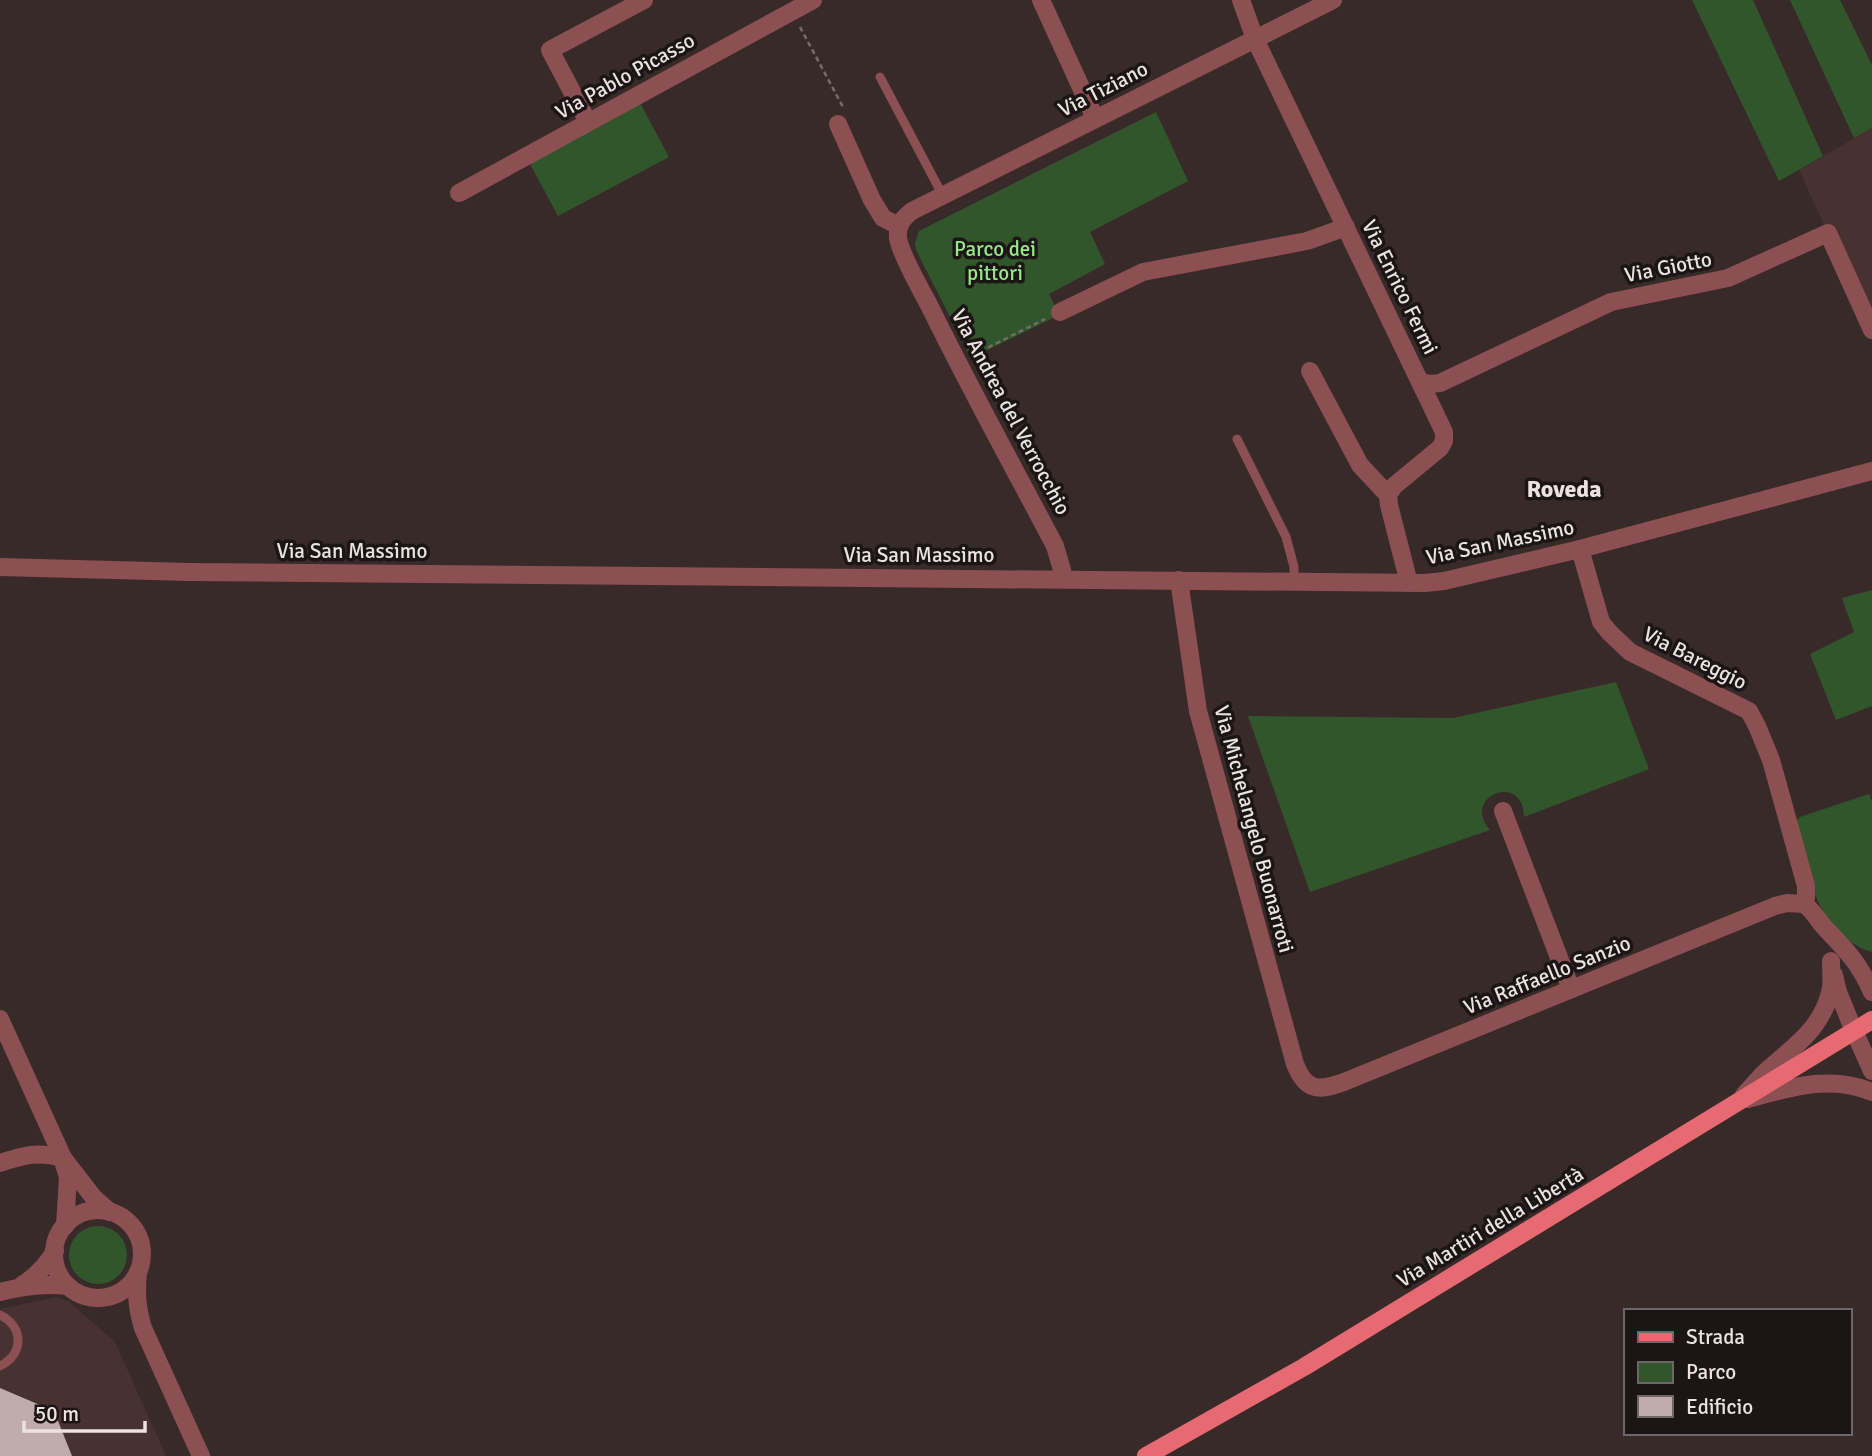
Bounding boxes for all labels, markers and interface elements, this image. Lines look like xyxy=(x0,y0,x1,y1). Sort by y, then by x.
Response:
street label: Via Pablo Picasso xyxy=(551,27,699,125)
street label: Via Tiziano xyxy=(1054,55,1152,123)
street label: Via Enrico Fermi xyxy=(1356,215,1444,359)
park label: Parco dei pittori xyxy=(954,236,1036,286)
street label: Via Giotto xyxy=(1622,246,1714,288)
street label: Via Andrea del Verrocchio xyxy=(946,305,1076,519)
district label: Roveda xyxy=(1526,474,1602,504)
street label: Via San Massimo xyxy=(1424,514,1576,570)
street label: Via San Massimo xyxy=(277,538,427,564)
street label: Via San Massimo xyxy=(844,542,994,568)
street label: Via Bareggio xyxy=(1639,621,1751,695)
street label: Via Michelangelo Buonarroti xyxy=(1208,702,1300,956)
street label: Via Raffaello Sanzio xyxy=(1460,930,1634,1020)
street label: Via Martiri della Libertà xyxy=(1392,1161,1588,1293)
legend xyxy=(1624,1309,1851,1435)
text: Strada xyxy=(1686,1324,1745,1350)
text: Parco xyxy=(1686,1359,1736,1385)
scale bar xyxy=(24,1390,145,1434)
text: Edificio xyxy=(1686,1394,1753,1420)
text: 50 m xyxy=(35,1401,79,1427)

